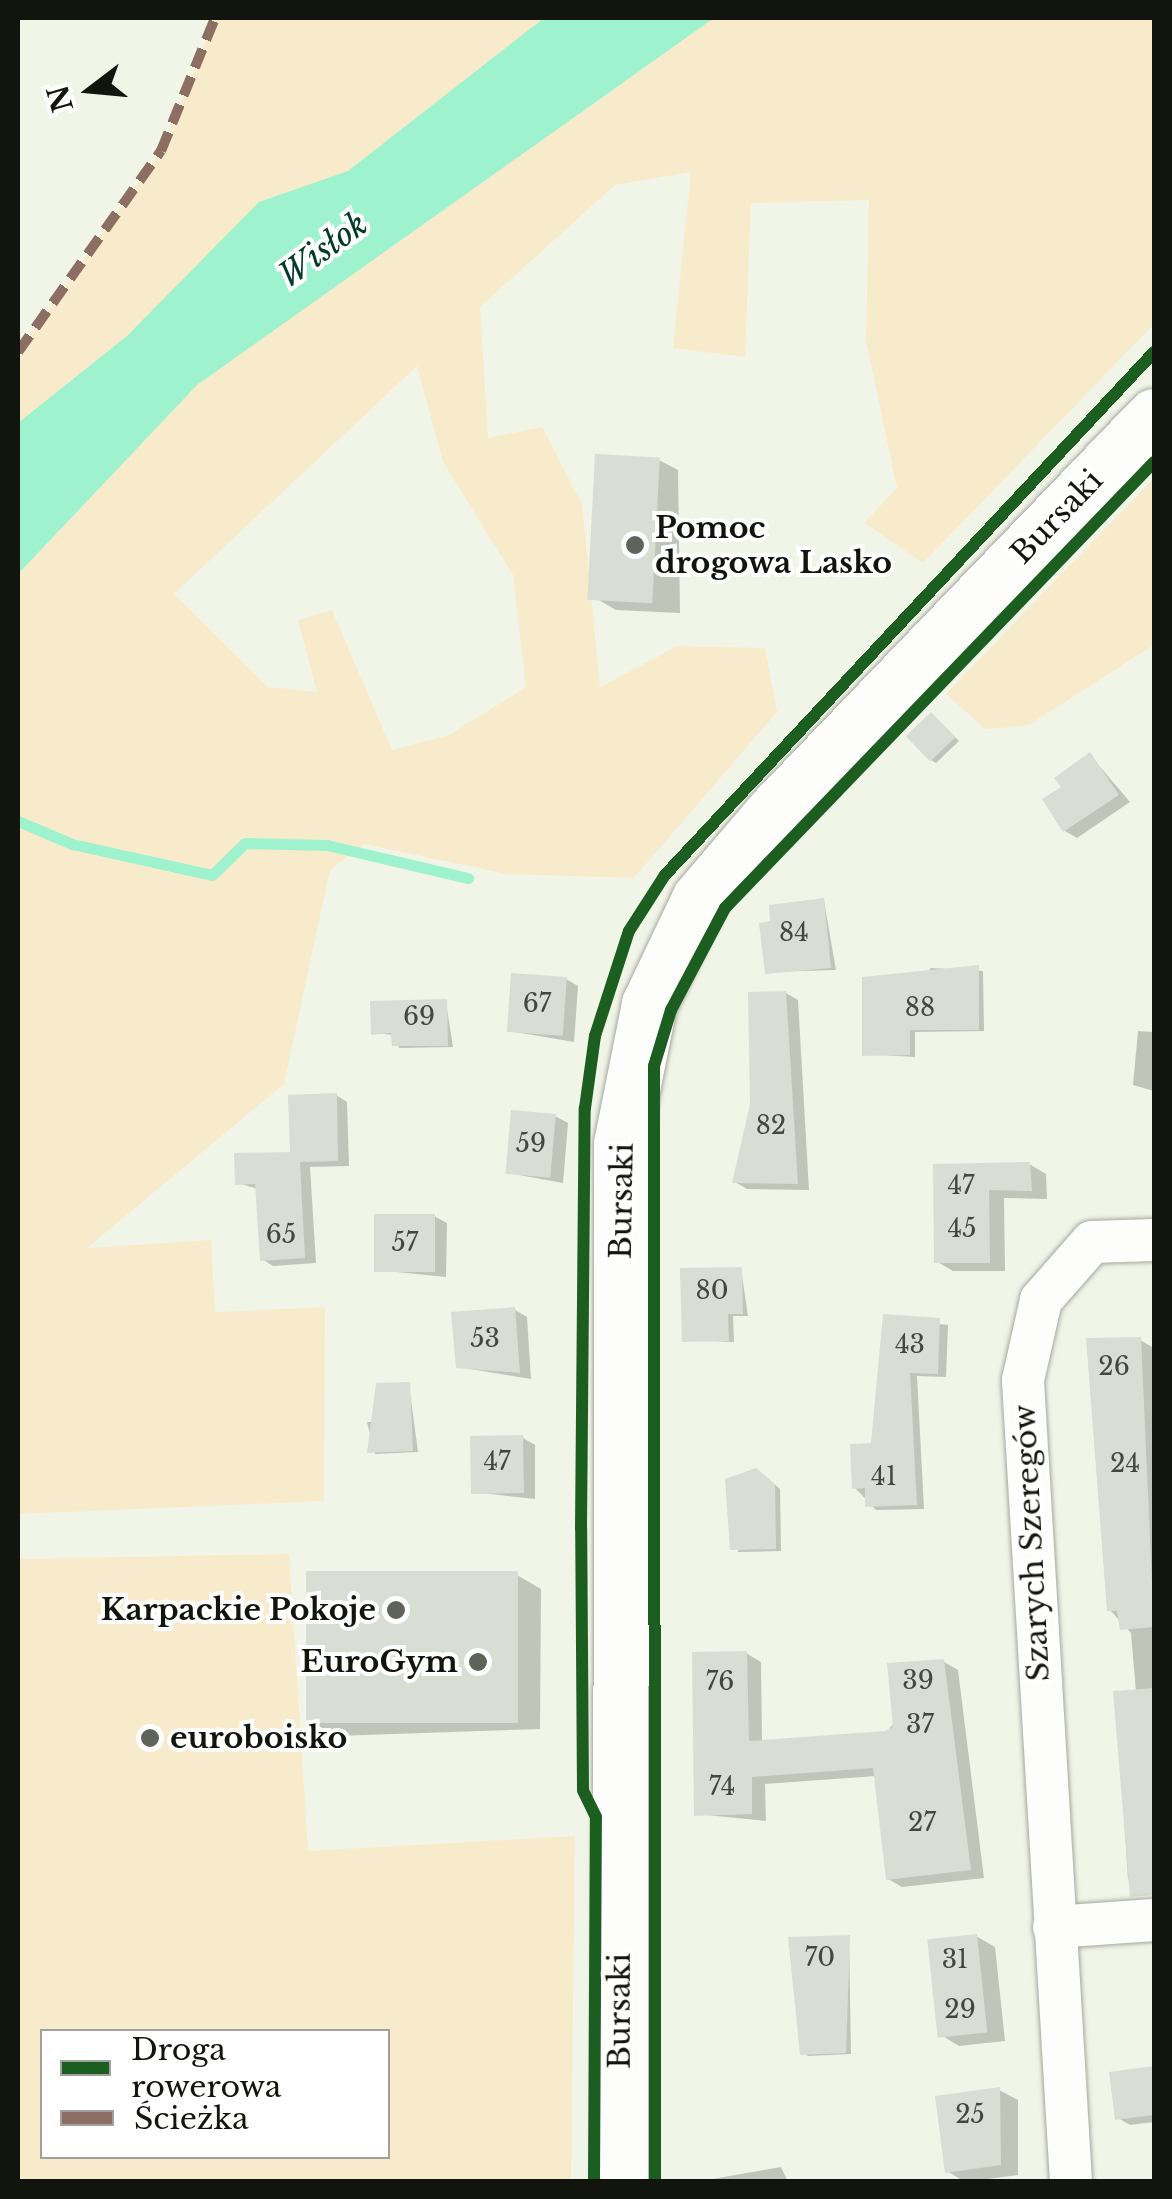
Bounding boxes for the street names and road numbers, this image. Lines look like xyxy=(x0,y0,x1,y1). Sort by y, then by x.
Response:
street label: Bursaki xyxy=(1004,463,1110,571)
street label: Bursaki xyxy=(603,1143,641,1259)
street label: Szarych Szeregów xyxy=(1007,1404,1057,1682)
street label: Bursaki xyxy=(602,1953,638,2069)

